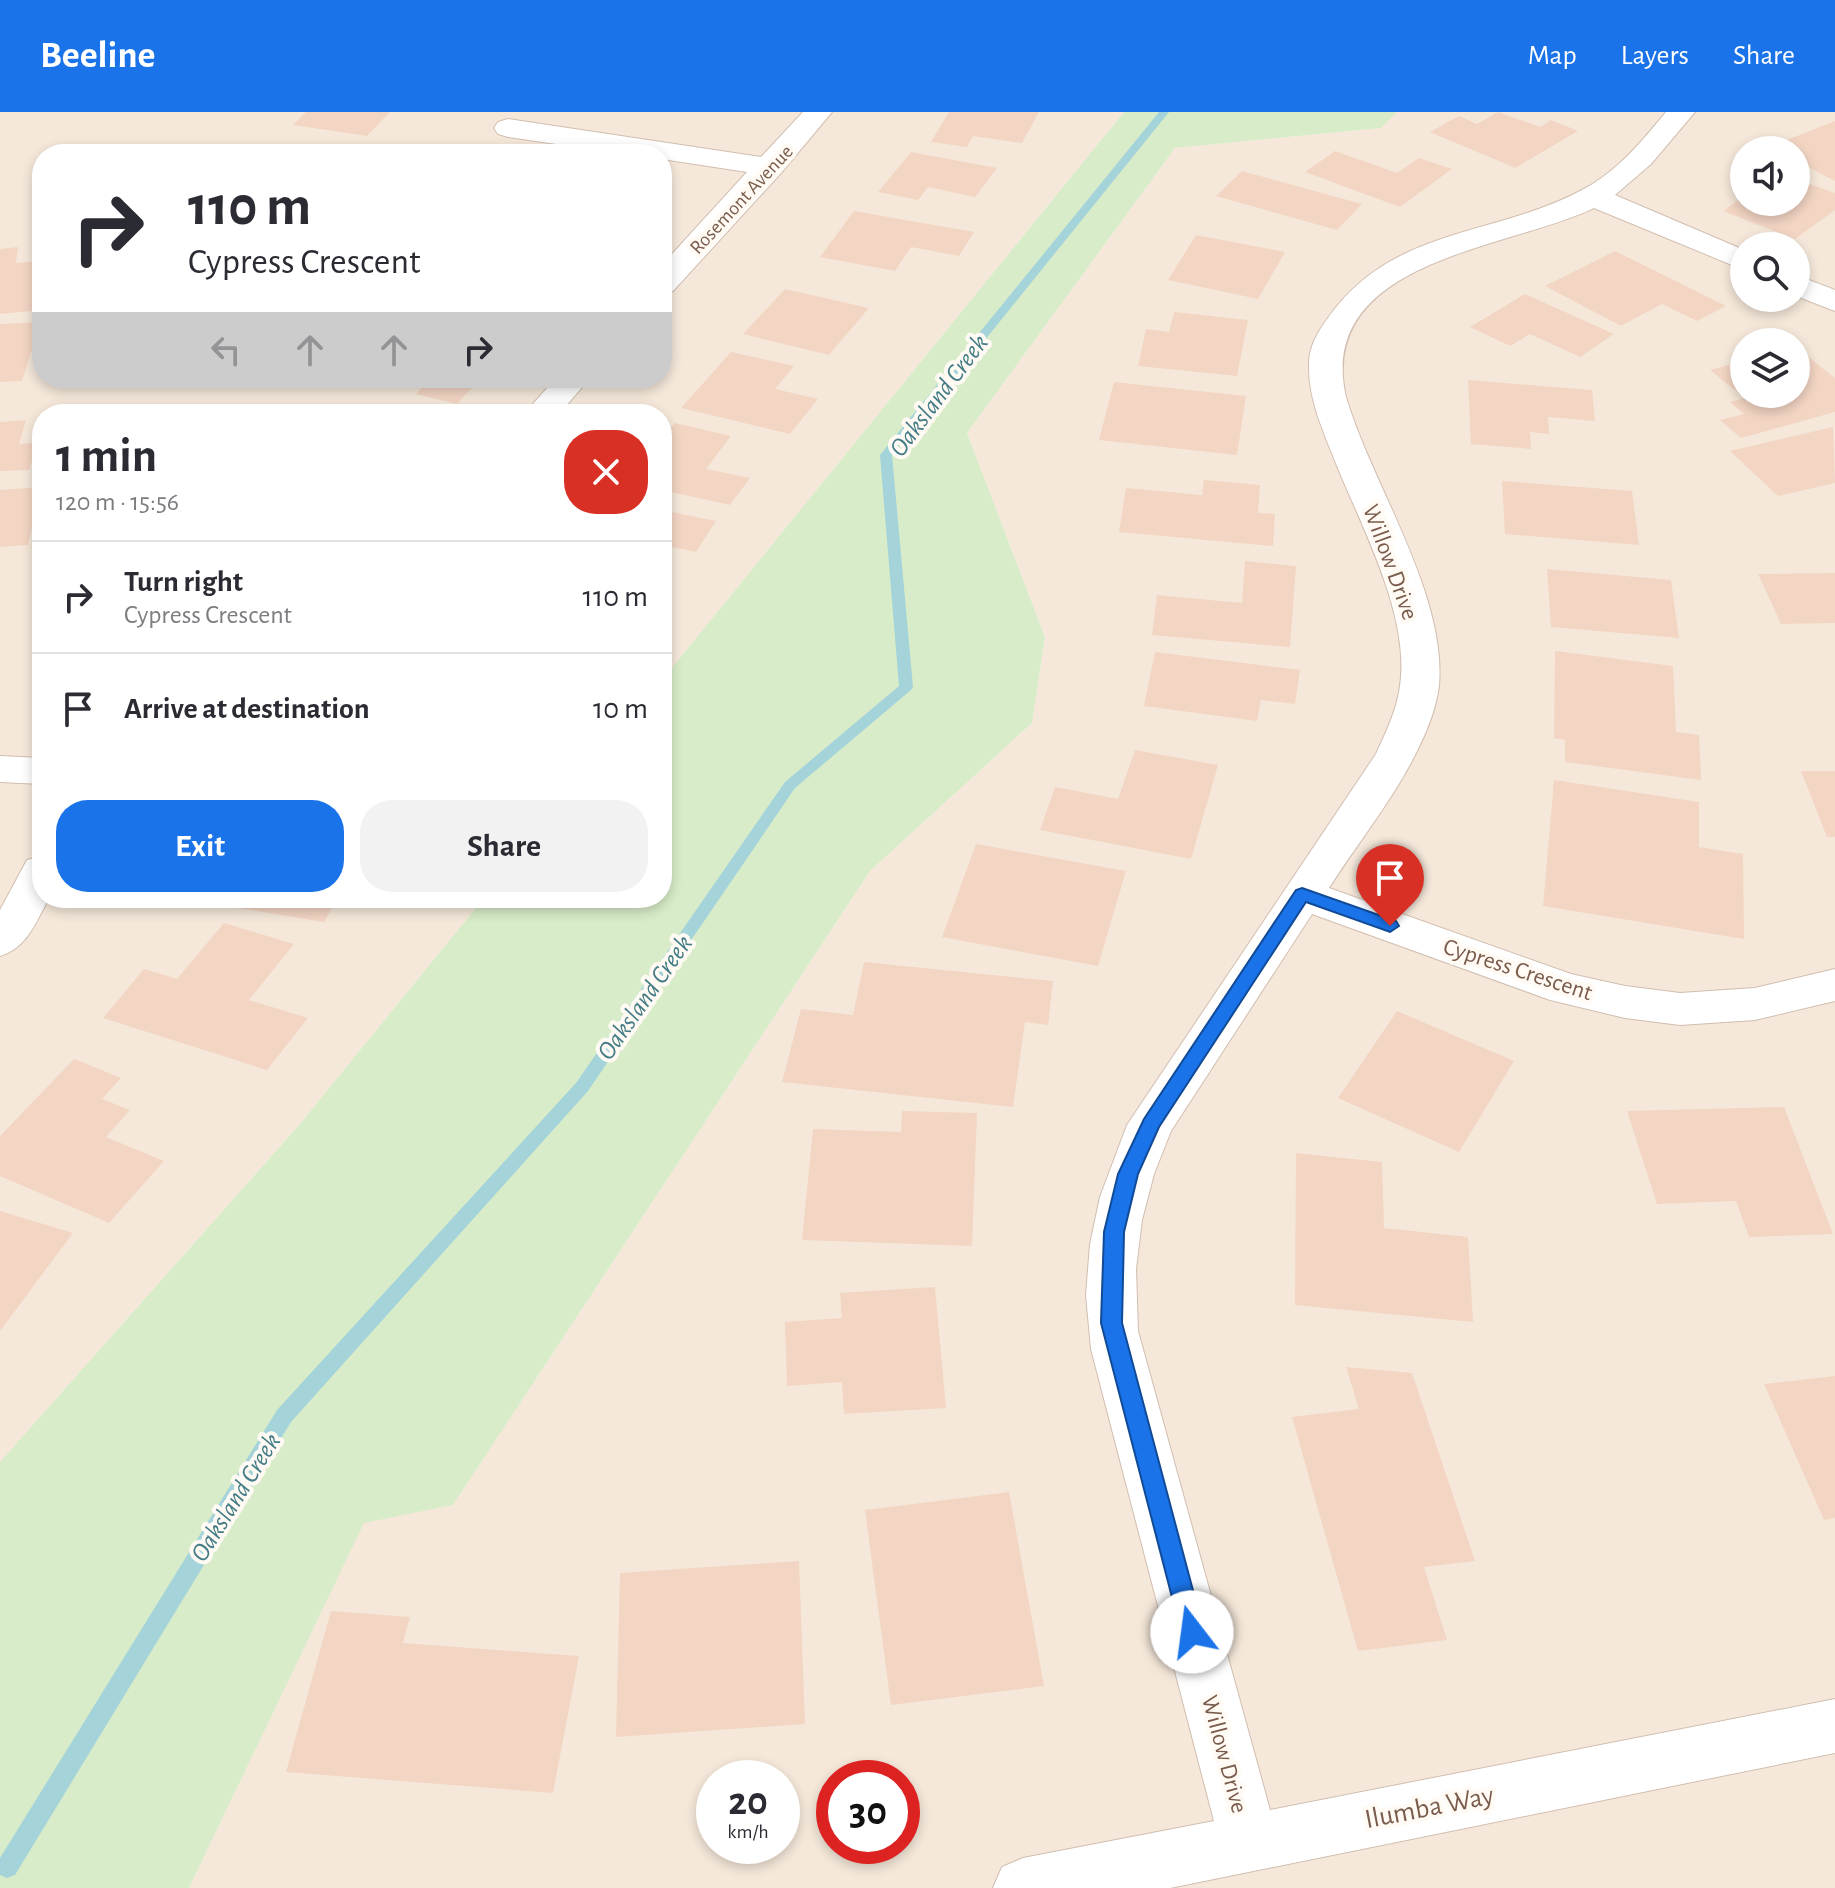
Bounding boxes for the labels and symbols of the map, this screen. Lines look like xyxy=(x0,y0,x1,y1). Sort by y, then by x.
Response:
street label: Rosemont Avenue xyxy=(686,141,797,258)
water label: Oaksland Creek xyxy=(885,330,993,461)
street label: Willow Drive xyxy=(1358,502,1422,623)
pin xyxy=(1356,844,1424,926)
water label: Oaksland Creek xyxy=(592,931,697,1065)
street label: Cypress Crescent xyxy=(1440,935,1595,1005)
water label: Oaksland Creek xyxy=(186,1429,285,1566)
position arrow xyxy=(1150,1590,1234,1674)
street label: Willow Drive xyxy=(1197,1693,1251,1816)
speed limit sign: 30 xyxy=(816,1760,920,1864)
street label: Ilumba Way xyxy=(1363,1782,1496,1834)

